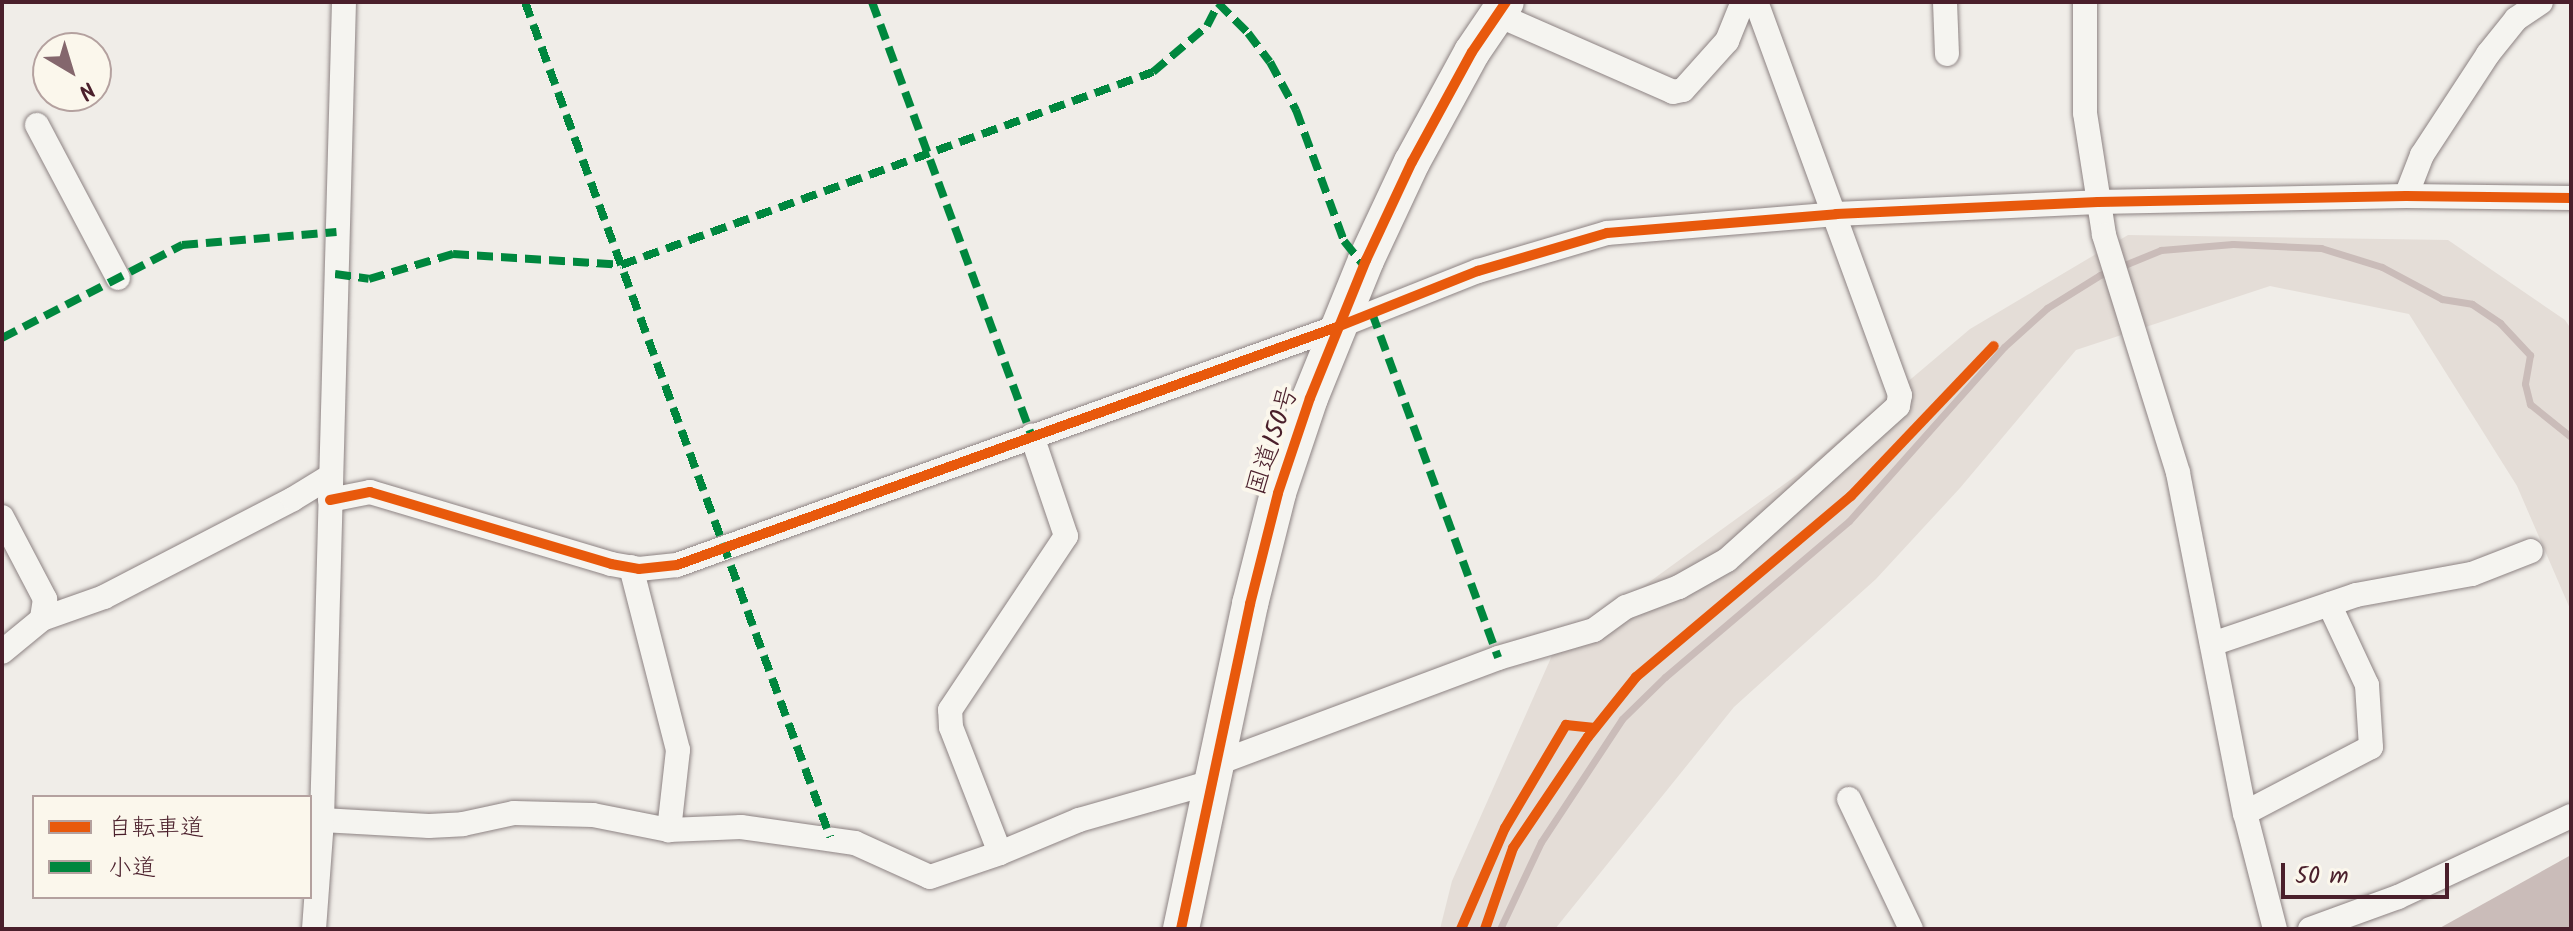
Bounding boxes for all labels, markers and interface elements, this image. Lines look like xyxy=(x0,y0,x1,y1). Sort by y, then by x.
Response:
north arrow xyxy=(32,32,112,112)
text: N xyxy=(70,72,102,108)
street label: 国道150号 xyxy=(1242,382,1306,500)
legend xyxy=(32,795,312,899)
text: 自転車道 xyxy=(108,809,204,848)
scale bar xyxy=(2285,847,2453,897)
text: 小道 xyxy=(108,849,156,888)
text: 50 m xyxy=(2295,857,2349,896)

